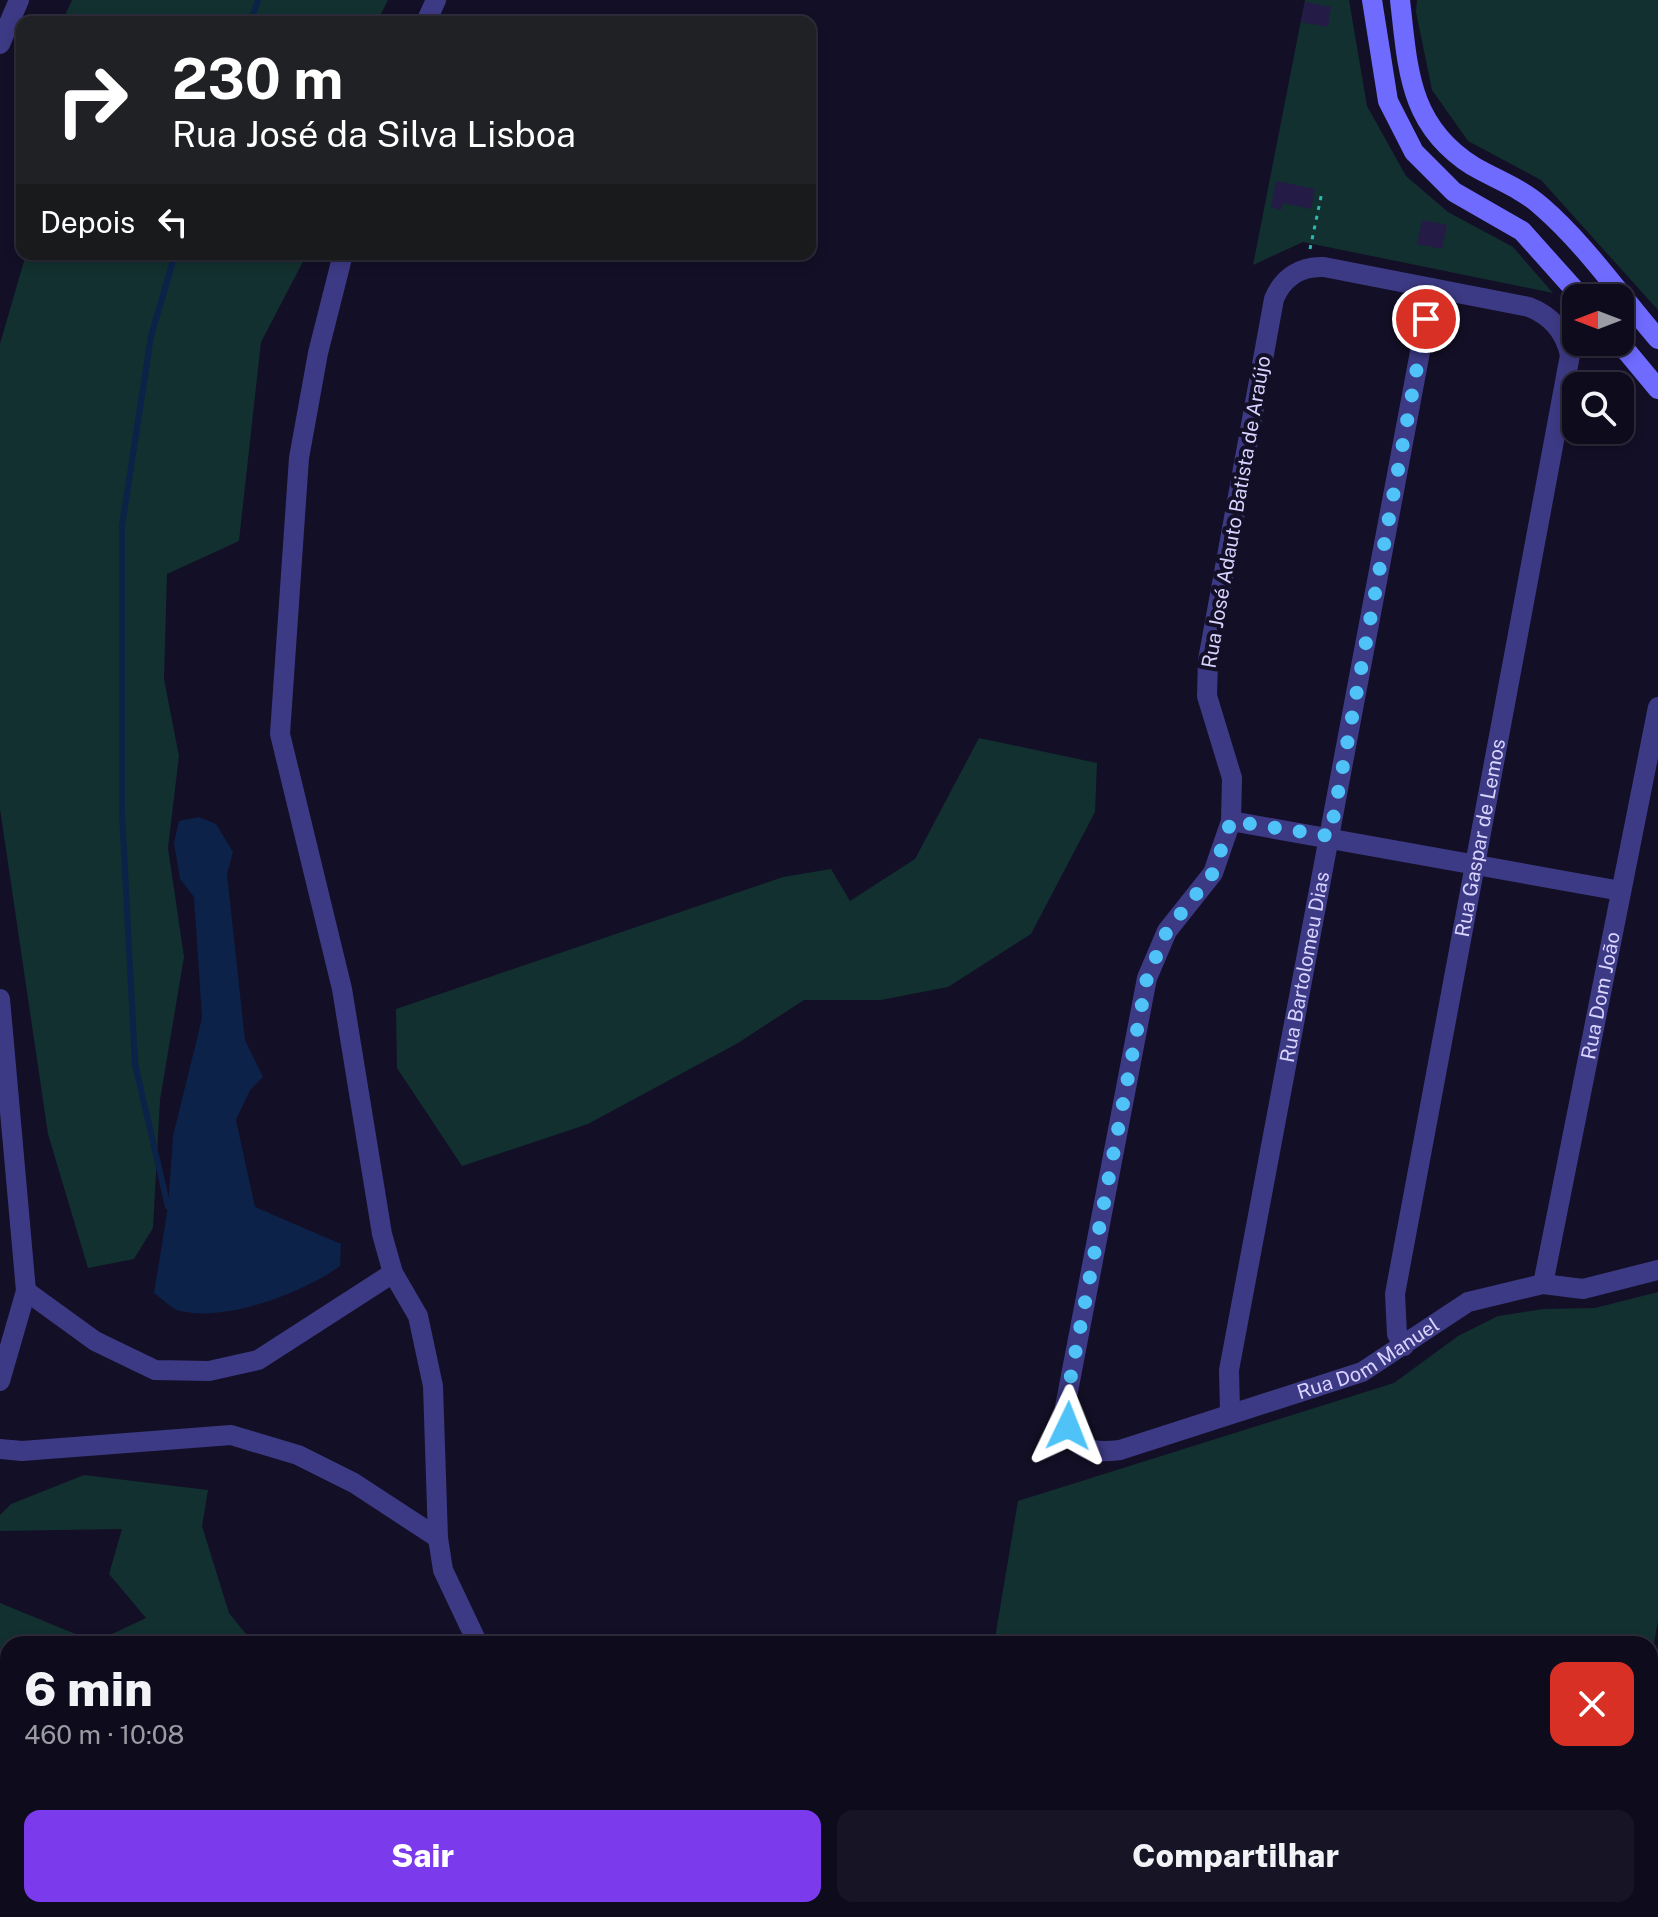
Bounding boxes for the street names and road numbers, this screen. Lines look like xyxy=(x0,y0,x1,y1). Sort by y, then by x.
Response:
street label: Rua José Adauto Batista de Araújo xyxy=(1197,354,1275,670)
street label: Rua Gaspar de Lemos xyxy=(1450,737,1510,939)
street label: Rua Bartolomeu Dias xyxy=(1275,870,1334,1064)
street label: Rua Dom João xyxy=(1576,930,1625,1062)
street label: Rua Dom Manuel xyxy=(1294,1312,1444,1404)

